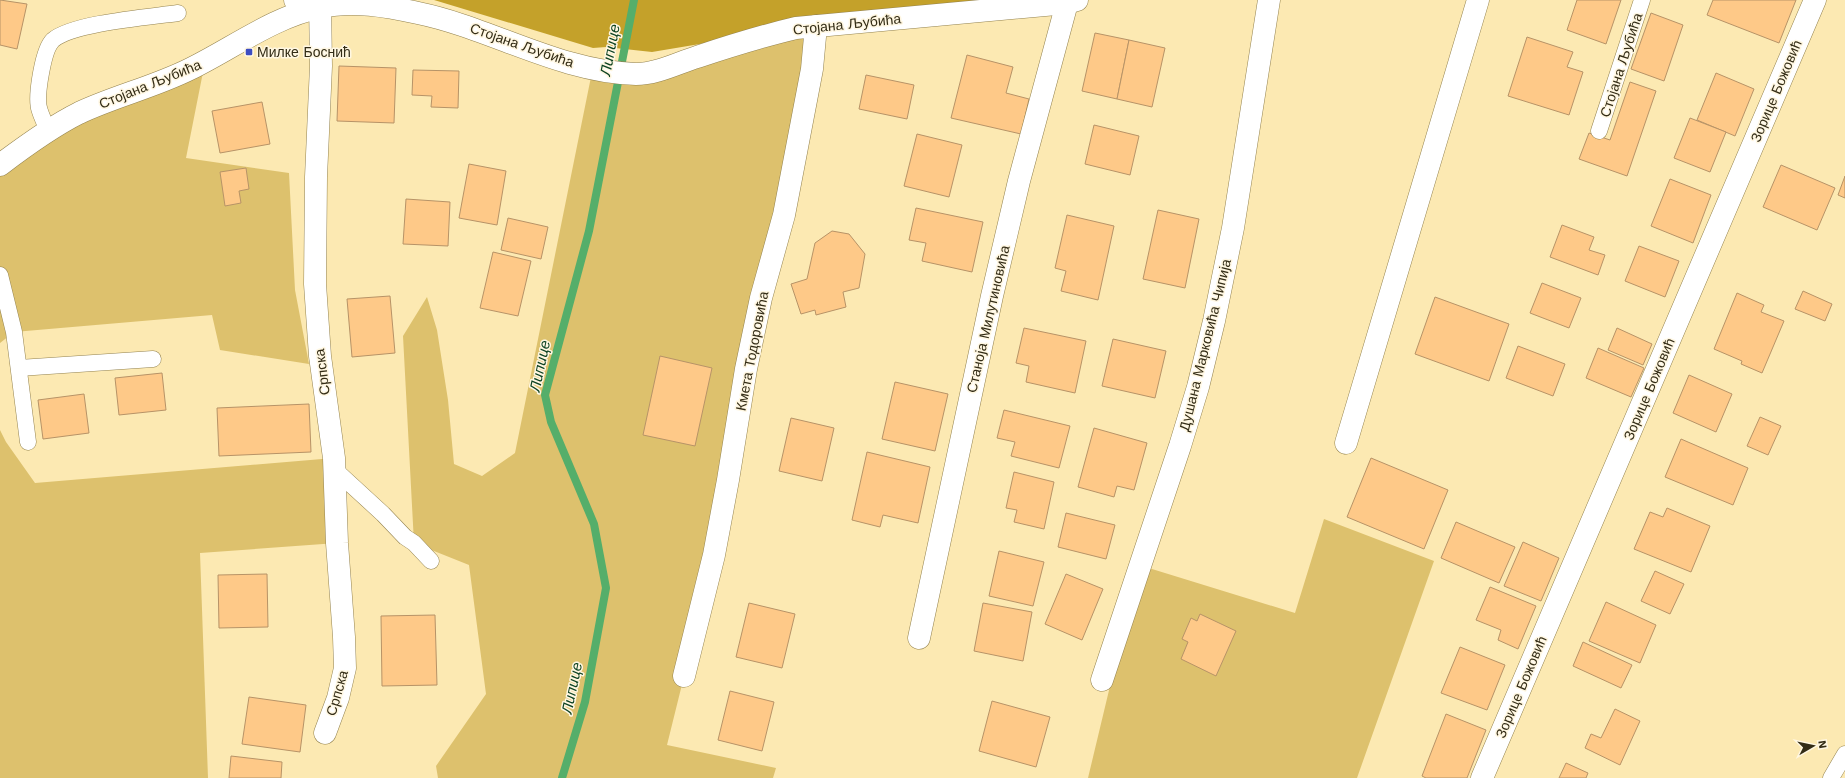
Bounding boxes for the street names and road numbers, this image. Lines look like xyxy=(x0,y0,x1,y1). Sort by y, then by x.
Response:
street label: Стојана Љубића xyxy=(792,10,902,38)
street label: Стојана Љубића xyxy=(1597,11,1645,119)
street label: Стојана Љубића xyxy=(468,20,576,70)
street label: Зорице Божовић xyxy=(1747,38,1805,144)
street label: Стојана Љубића xyxy=(97,56,204,112)
street label: Станоја Милутиновића xyxy=(963,244,1013,394)
street label: Душана Марковића Чипија xyxy=(1176,257,1234,433)
street label: Кмета Тодоровића xyxy=(733,290,771,412)
street label: Зорице Божовић xyxy=(1620,336,1678,442)
street label: Српска xyxy=(311,348,333,396)
street label: Зорице Божовић xyxy=(1492,634,1550,740)
street label: Српска xyxy=(323,668,351,718)

